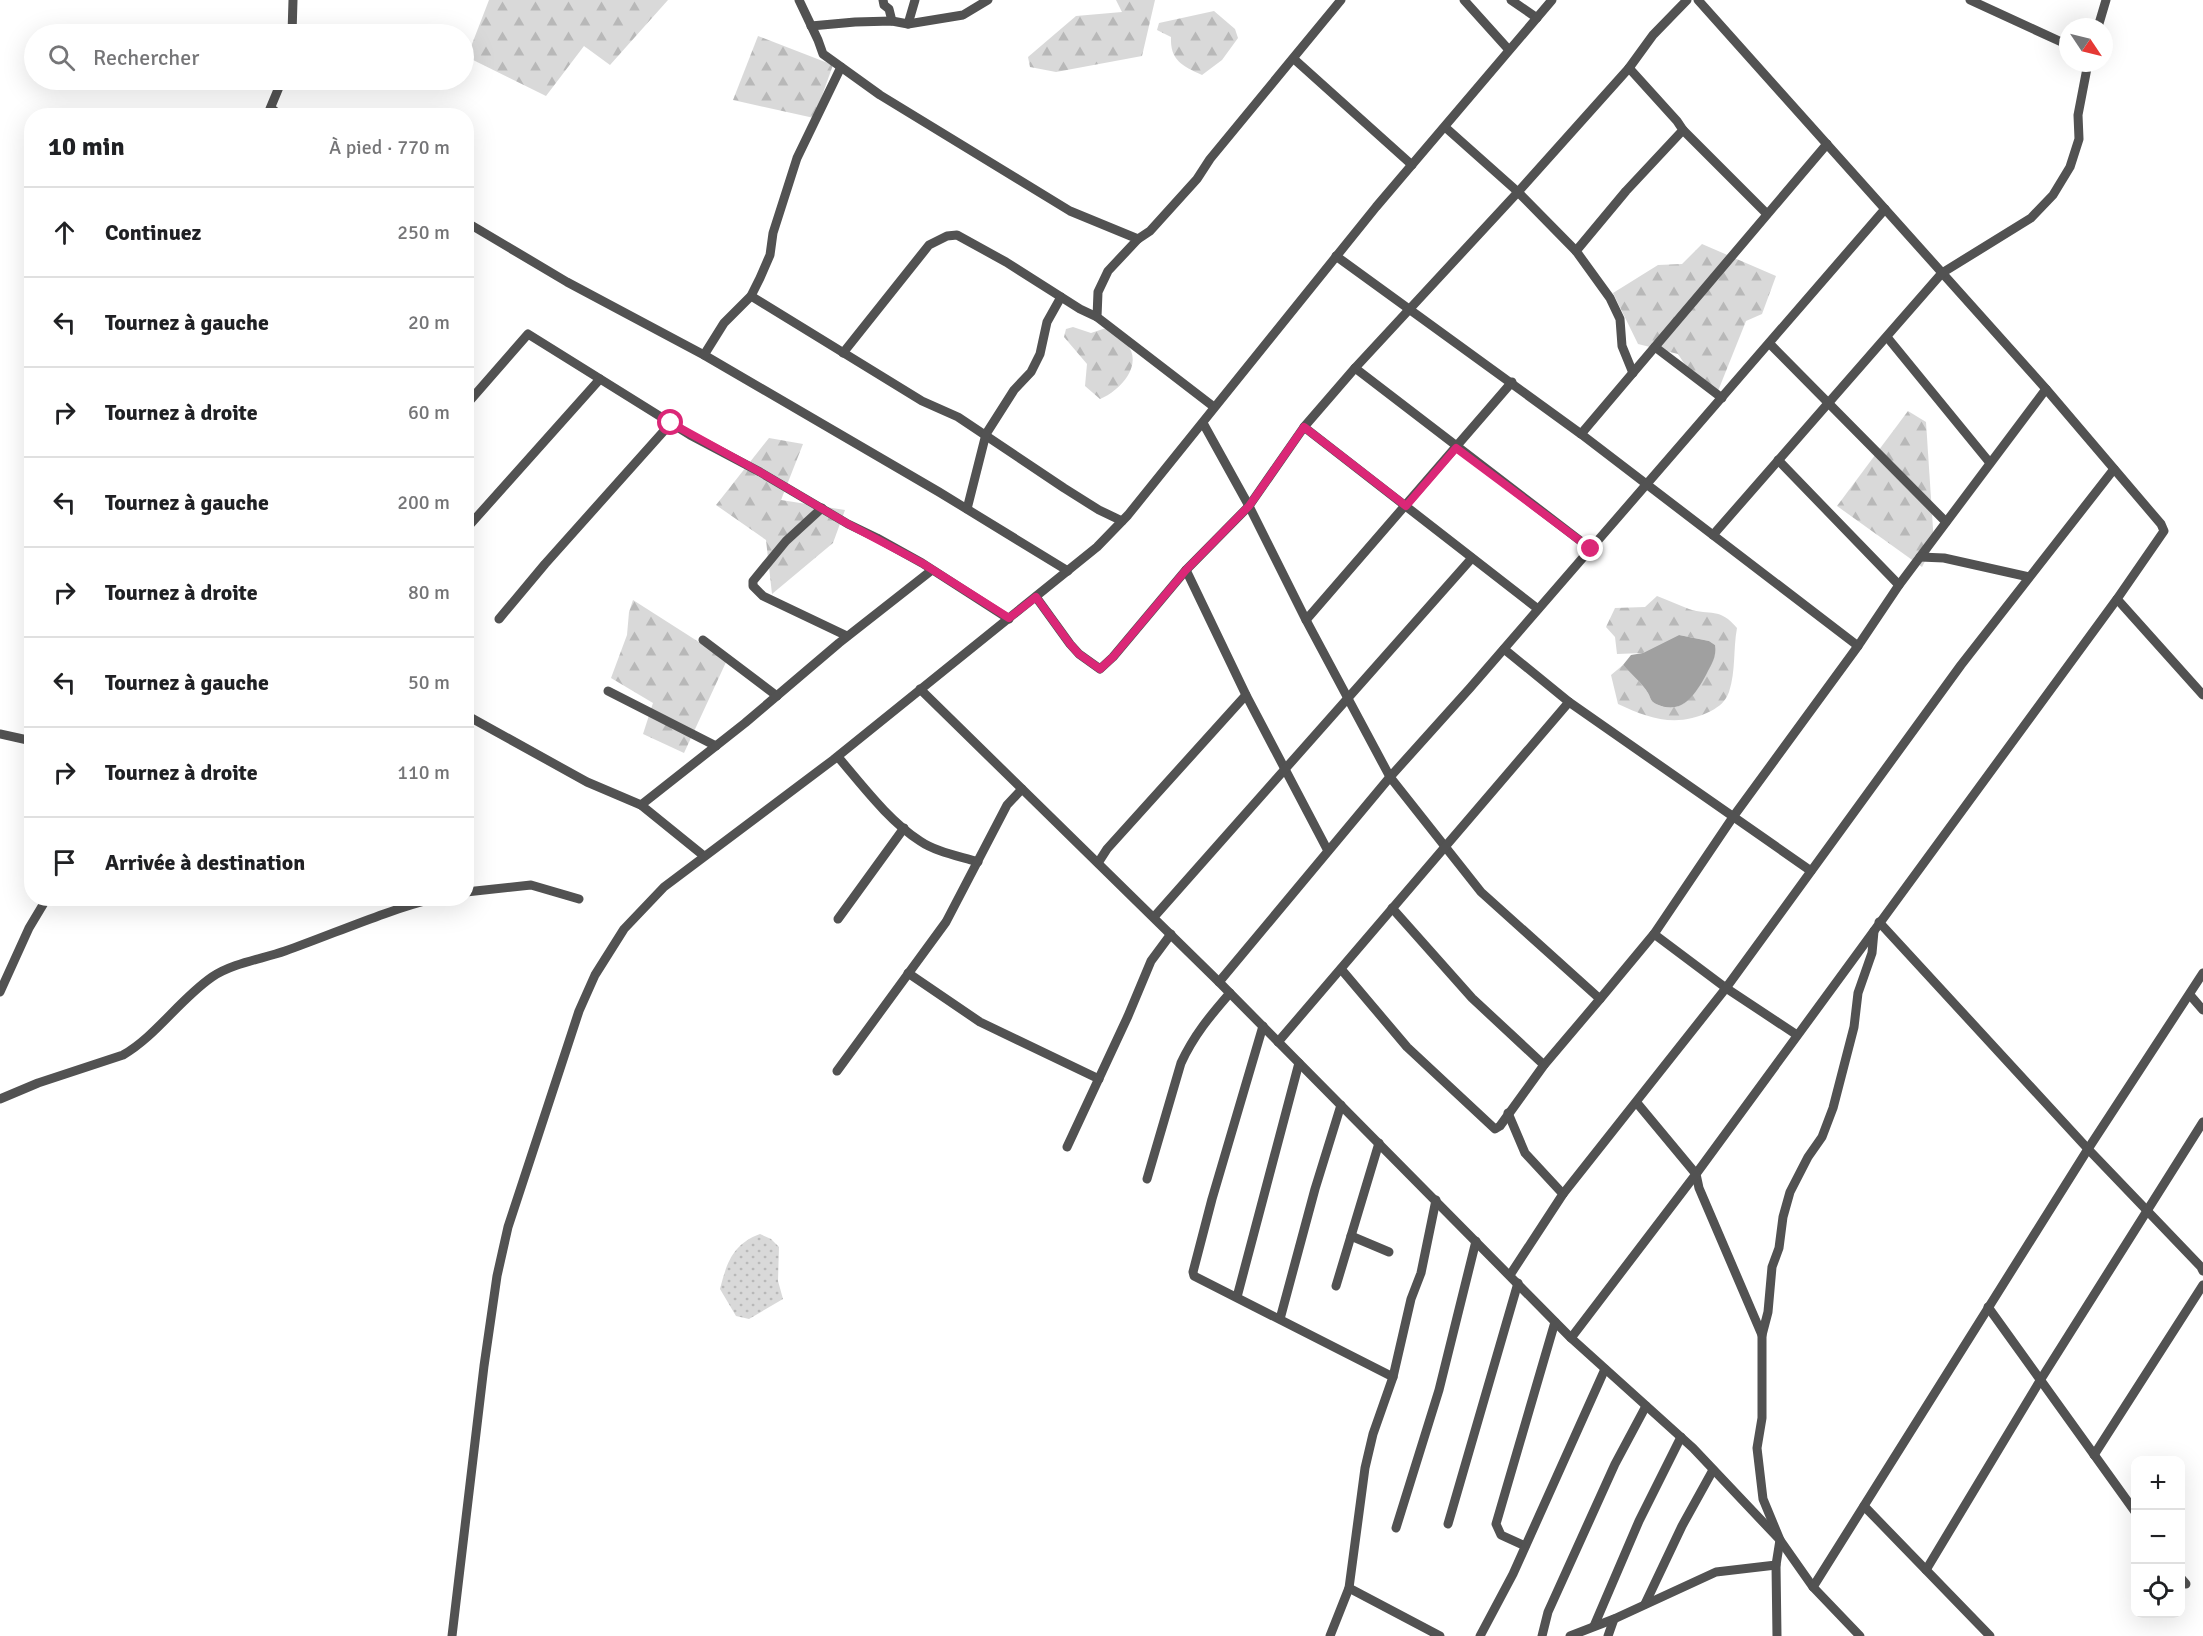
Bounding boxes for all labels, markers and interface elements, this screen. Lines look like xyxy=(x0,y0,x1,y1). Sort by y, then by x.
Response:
north arrow xyxy=(2059,18,2113,72)
search box xyxy=(24,24,474,90)
icon: search xyxy=(45,41,78,74)
text: Rechercher xyxy=(93,44,199,71)
text: 10 min xyxy=(48,131,125,163)
text: À pied · 770 m xyxy=(329,135,450,160)
icon: ahead xyxy=(48,216,81,249)
text: Continuez xyxy=(105,219,201,246)
text: 250 m xyxy=(397,220,450,245)
icon: left xyxy=(48,306,81,339)
text: Tournez à gauche xyxy=(105,309,269,336)
text: 20 m xyxy=(408,310,450,335)
icon: right xyxy=(48,396,81,429)
text: Tournez à droite xyxy=(105,399,258,426)
text: 60 m xyxy=(408,400,450,425)
route start xyxy=(657,409,683,435)
icon: left xyxy=(48,486,81,519)
text: Tournez à gauche xyxy=(105,489,269,516)
text: 200 m xyxy=(397,490,450,515)
route end xyxy=(1577,535,1603,561)
icon: right xyxy=(48,576,81,609)
text: Tournez à droite xyxy=(105,579,258,606)
text: 80 m xyxy=(408,580,450,605)
icon: left xyxy=(48,666,81,699)
text: Tournez à gauche xyxy=(105,669,269,696)
text: 50 m xyxy=(408,670,450,695)
icon: right xyxy=(48,756,81,789)
text: Tournez à droite xyxy=(105,759,258,786)
text: 110 m xyxy=(397,760,450,785)
icon: arrive xyxy=(48,846,81,879)
text: Arrivée à destination xyxy=(105,849,305,876)
map controls xyxy=(2131,1456,2185,1618)
button: + xyxy=(2131,1456,2185,1510)
button: − xyxy=(2131,1510,2185,1564)
button: locate xyxy=(2131,1564,2185,1618)

